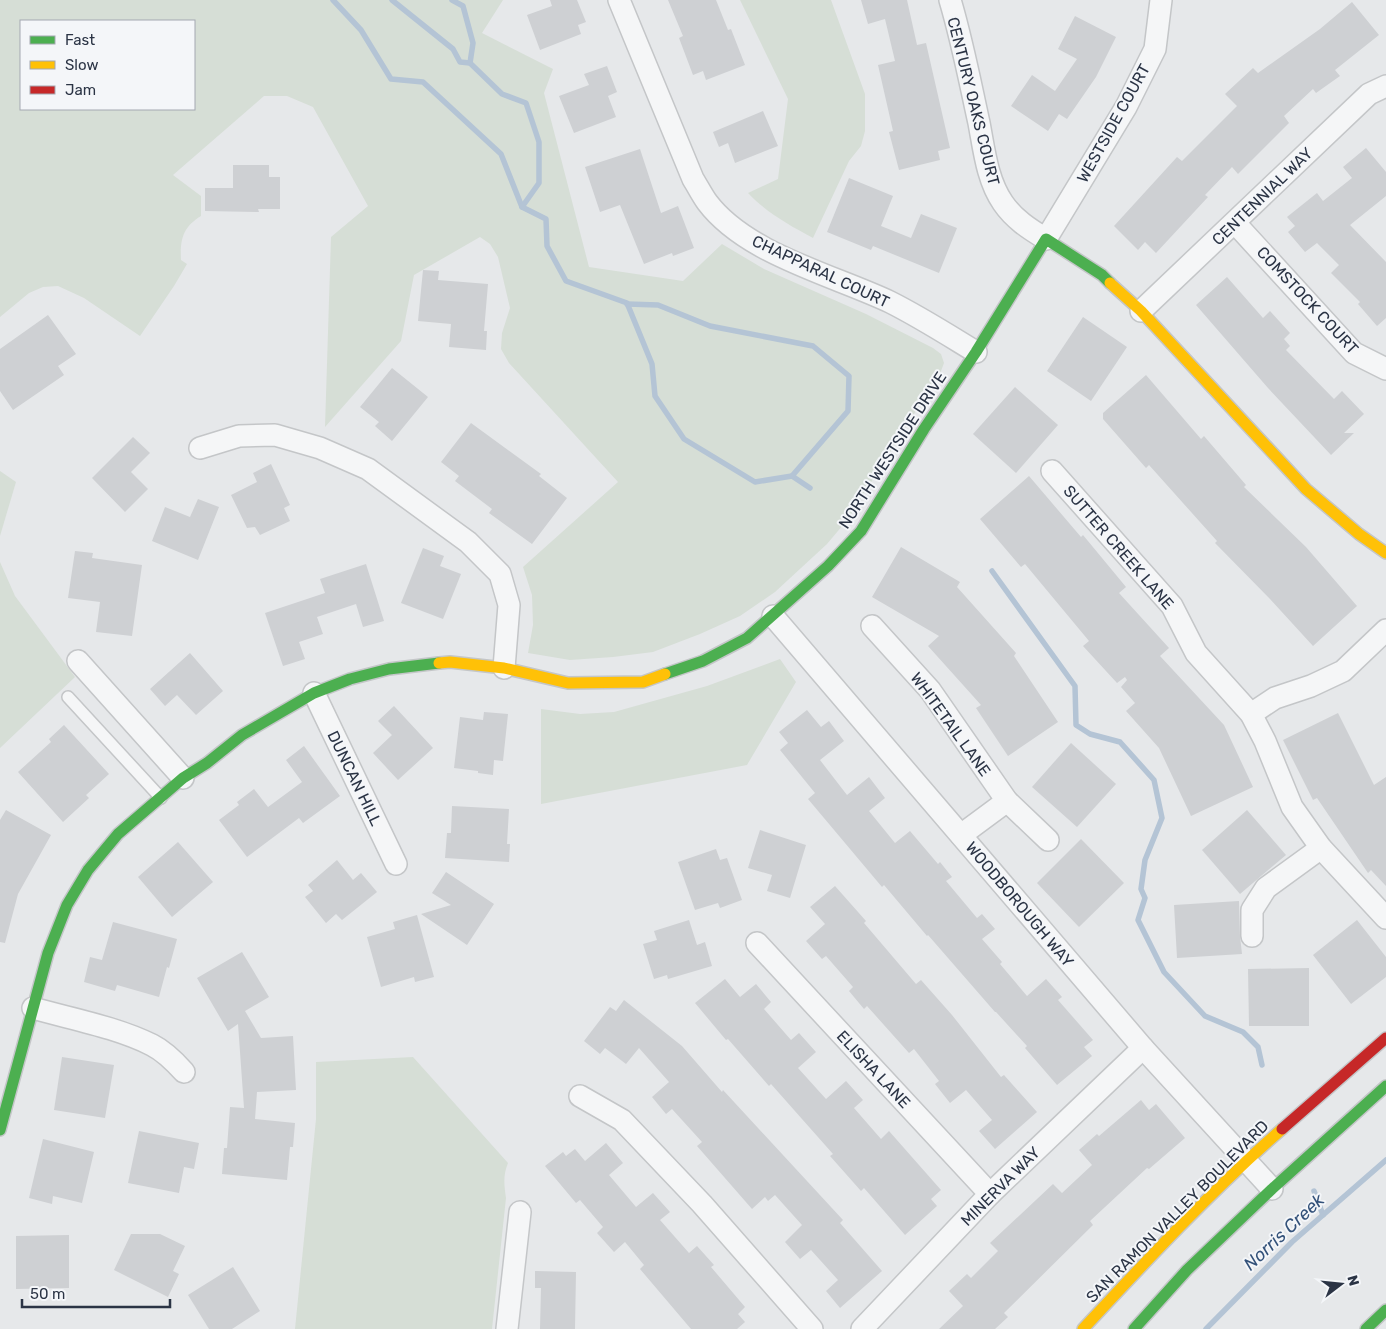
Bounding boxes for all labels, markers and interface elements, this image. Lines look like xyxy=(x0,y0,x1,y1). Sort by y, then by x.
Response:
street label: CENTURY OAKS COURT xyxy=(943,15,1004,187)
legend xyxy=(20,20,195,110)
text: Fast xyxy=(65,31,95,49)
text: Slow xyxy=(65,56,98,74)
street label: WESTSIDE COURT xyxy=(1073,61,1154,186)
text: Jam xyxy=(65,81,96,99)
street label: CENTENNIAL WAY xyxy=(1208,144,1317,249)
street label: CHAPPARAL COURT xyxy=(749,231,893,312)
street label: COMSTOCK COURT xyxy=(1253,243,1362,358)
street label: NORTH WESTSIDE DRIVE xyxy=(835,368,950,532)
street label: SUTTER CREEK LANE xyxy=(1060,481,1178,613)
street label: WHITETAIL LANE xyxy=(907,669,995,780)
street label: DUNCAN HILL xyxy=(323,728,386,829)
street label: WOODBOROUGH WAY xyxy=(962,838,1078,971)
street label: ELISHA LANE xyxy=(833,1027,914,1112)
street label: SAN RAMON VALLEY BOULEVARD xyxy=(1082,1116,1272,1306)
street label: MINERVA WAY xyxy=(957,1143,1044,1230)
water label: Norris Creek xyxy=(1239,1188,1330,1275)
north arrow xyxy=(1316,1259,1366,1309)
text: N xyxy=(1343,1273,1363,1288)
scale bar xyxy=(22,1276,170,1308)
text: 50 m xyxy=(30,1285,65,1303)

